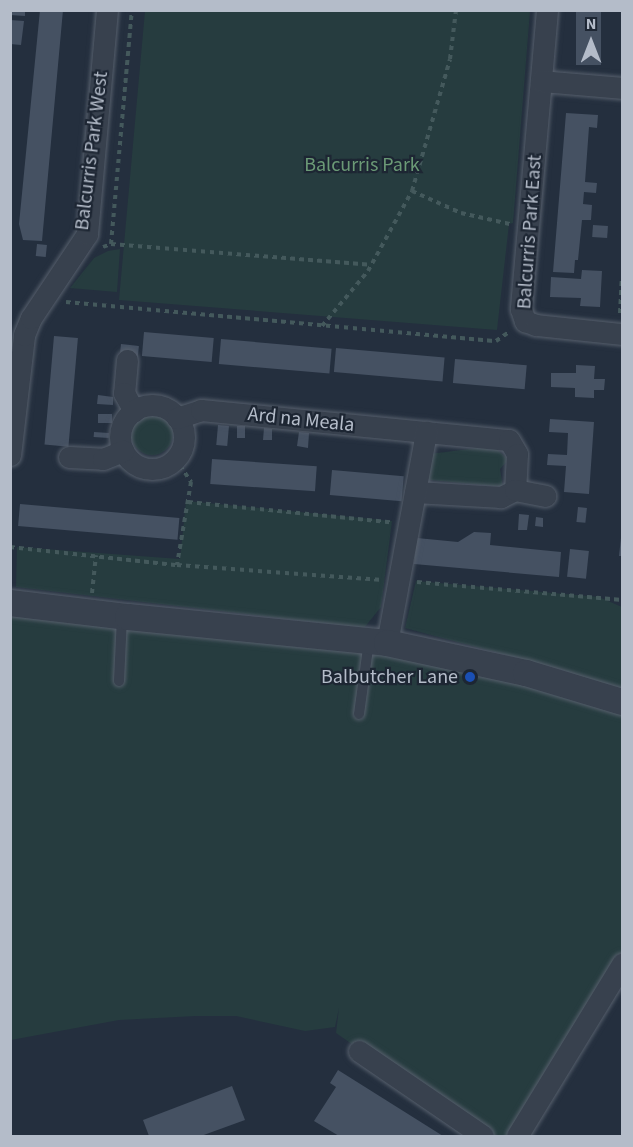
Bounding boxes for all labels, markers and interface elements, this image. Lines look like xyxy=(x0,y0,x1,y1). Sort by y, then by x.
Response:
north arrow xyxy=(561,12,621,72)
text: N xyxy=(586,13,596,35)
street label: Balcurris Park West xyxy=(70,70,114,232)
park label: Balcurris Park xyxy=(304,153,420,177)
street label: Balcurris Park East xyxy=(513,154,547,310)
street label: Ard na Meala xyxy=(246,402,356,438)
place label: Balbutcher Lane xyxy=(321,665,458,689)
marker: Balbutcher Lane xyxy=(463,670,477,684)

